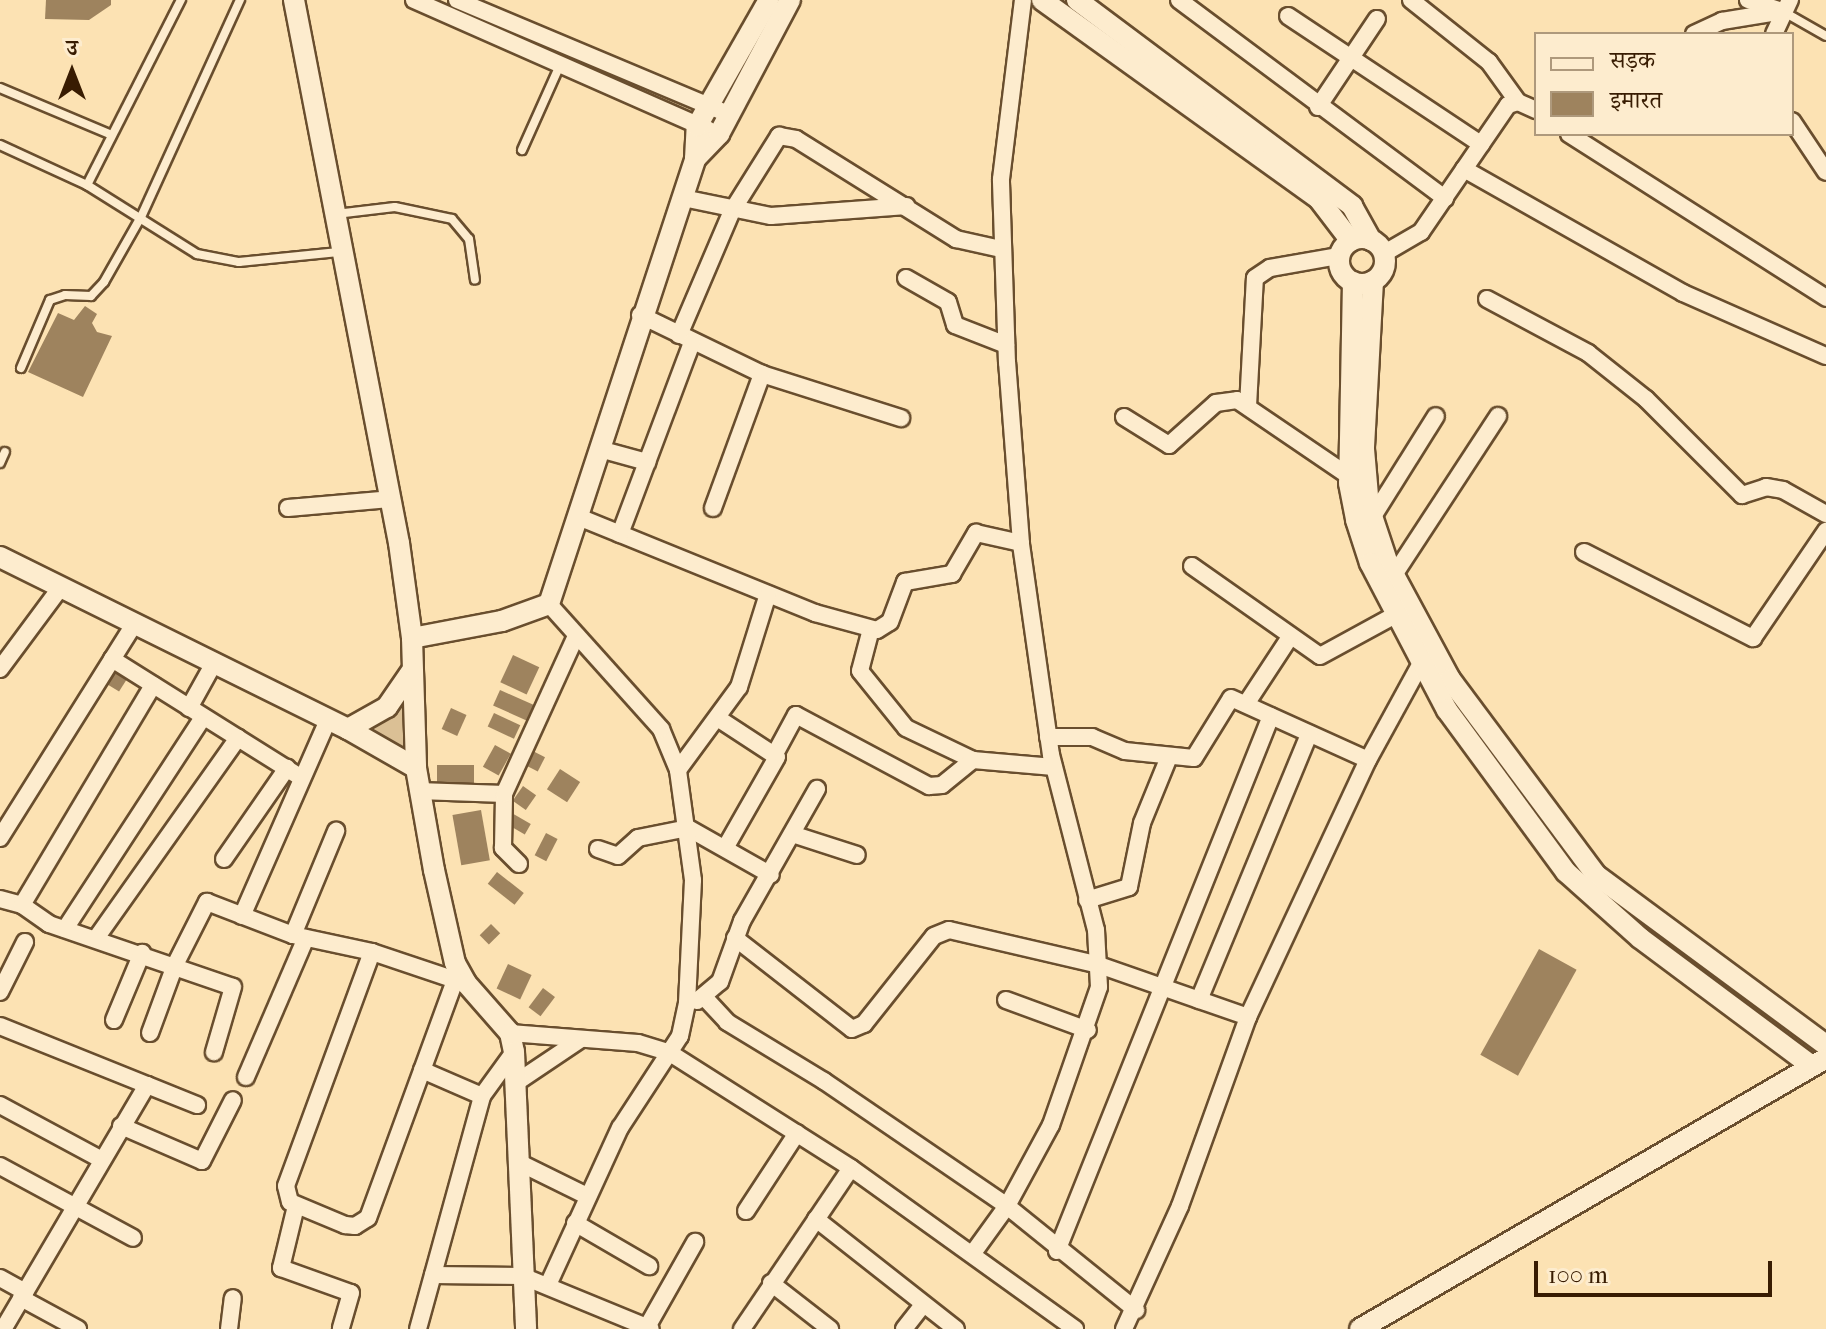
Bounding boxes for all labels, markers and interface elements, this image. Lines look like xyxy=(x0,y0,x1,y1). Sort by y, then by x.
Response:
north arrow xyxy=(32,32,112,112)
legend xyxy=(1534,32,1794,136)
text: उ xyxy=(66,35,78,61)
text: सड़क xyxy=(1610,46,1655,74)
text: इमारत xyxy=(1610,86,1662,114)
scale bar xyxy=(1538,1245,1776,1295)
text: 100 m xyxy=(1548,1261,1608,1289)

